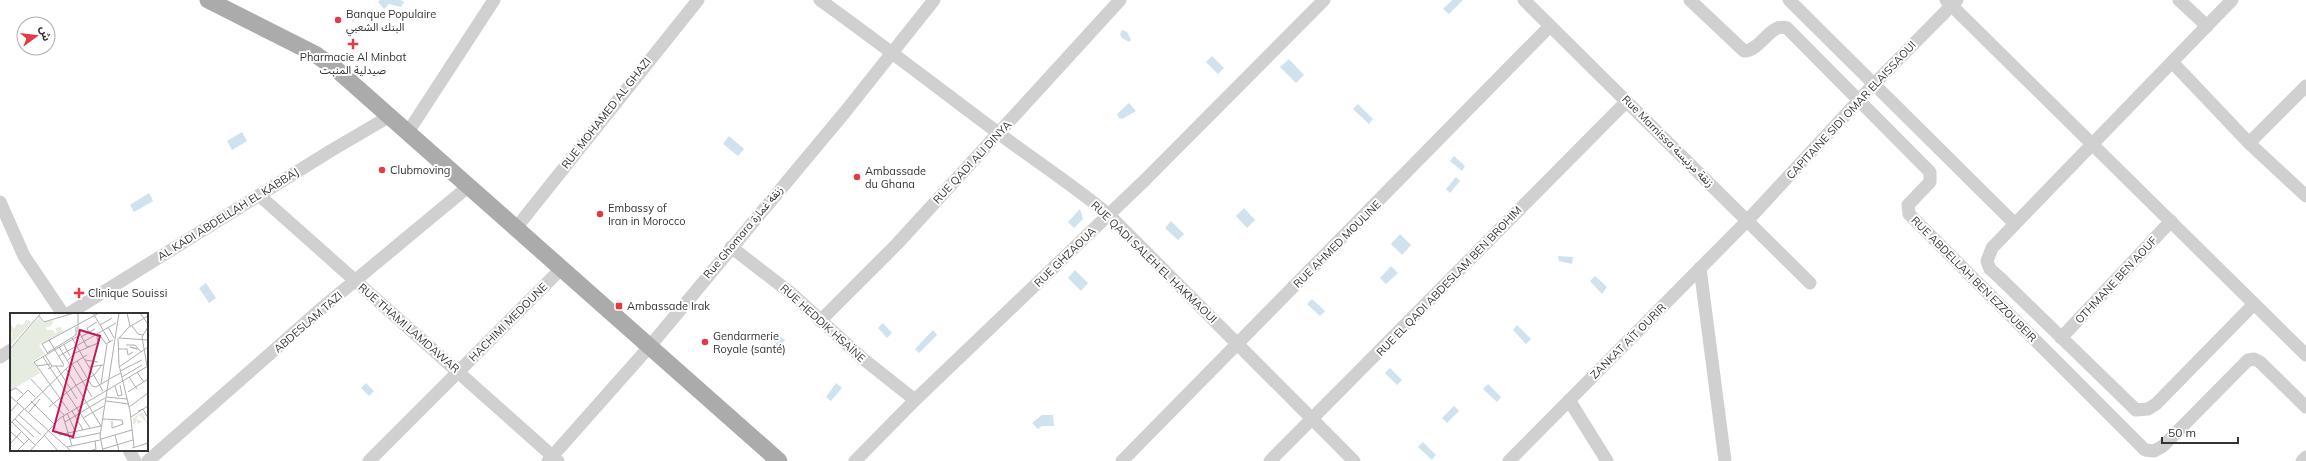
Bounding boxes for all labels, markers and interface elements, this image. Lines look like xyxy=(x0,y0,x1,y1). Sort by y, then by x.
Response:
place label: Banque Populaire البنك الشعبي xyxy=(346,7,436,37)
marker: Banque Populaire البنك الشعبي xyxy=(333,15,343,25)
north arrow xyxy=(16,16,56,56)
text: ش xyxy=(37,24,54,43)
street label: CAPITAINE SIDI OMAR ELAISSAOUI xyxy=(1783,38,1919,182)
marker: Pharmacie Al Minbat صيدلية المنبت xyxy=(348,39,358,49)
place label: Pharmacie Al Minbat صيدلية المنبت xyxy=(300,50,406,77)
street label: RUE MOHAMED AL GHAZI xyxy=(558,55,654,171)
street label: Rue Marnissa زنقة مرنيسة xyxy=(1619,92,1717,190)
street label: RUE QADI ALI DINYA xyxy=(930,118,1014,206)
place label: Clubmoving xyxy=(390,163,451,177)
place label: Ambassade du Ghana xyxy=(865,164,926,191)
street label: AL KADI ABDELLAH EL KABBAJ xyxy=(155,165,301,263)
marker: Clubmoving xyxy=(377,165,387,175)
marker: Ambassade du Ghana xyxy=(852,172,862,182)
street label: Rue Ghomara زنقة غمارة xyxy=(700,183,786,281)
street label: RUE AHMED MOULINE xyxy=(1290,197,1384,291)
street label: RUE QADI SALEH EL HAKMAOUI xyxy=(1088,198,1220,326)
place label: Embassy of Iran in Morocco xyxy=(608,201,686,228)
street label: RUE EL QADI ABDESLAM BEN BROHIM xyxy=(1373,203,1525,359)
marker: Embassy of Iran in Morocco xyxy=(595,209,605,219)
street label: RUE ABDELLAH BEN EZZOUBEIR xyxy=(1908,213,2040,345)
street label: RUE GHZAOUA xyxy=(1031,224,1099,290)
street label: OTHMANE BEN AOUF xyxy=(2072,234,2160,326)
street label: RUE THAMI LAMDAWAR xyxy=(356,280,463,376)
street label: HACHIMI MEDOUNE xyxy=(466,280,550,364)
street label: RUE HEDDIK HSAÏNE xyxy=(777,281,869,365)
place label: Clinique Souissi xyxy=(88,286,167,300)
marker: Clinique Souissi xyxy=(73,287,85,299)
street label: ABDESLAM TAZI xyxy=(271,288,345,356)
place label: Ambassade Irak xyxy=(627,299,710,313)
street label: ZANKAT AÏT OURIR xyxy=(1587,300,1669,382)
marker: Ambassade Irak xyxy=(614,301,624,311)
inset map xyxy=(10,313,148,451)
place label: Gendarmerie Royale (santé) xyxy=(713,329,786,356)
marker: Gendarmerie Royale (santé) xyxy=(700,337,710,347)
scale bar xyxy=(2162,419,2238,445)
text: 50 m xyxy=(2168,425,2196,440)

